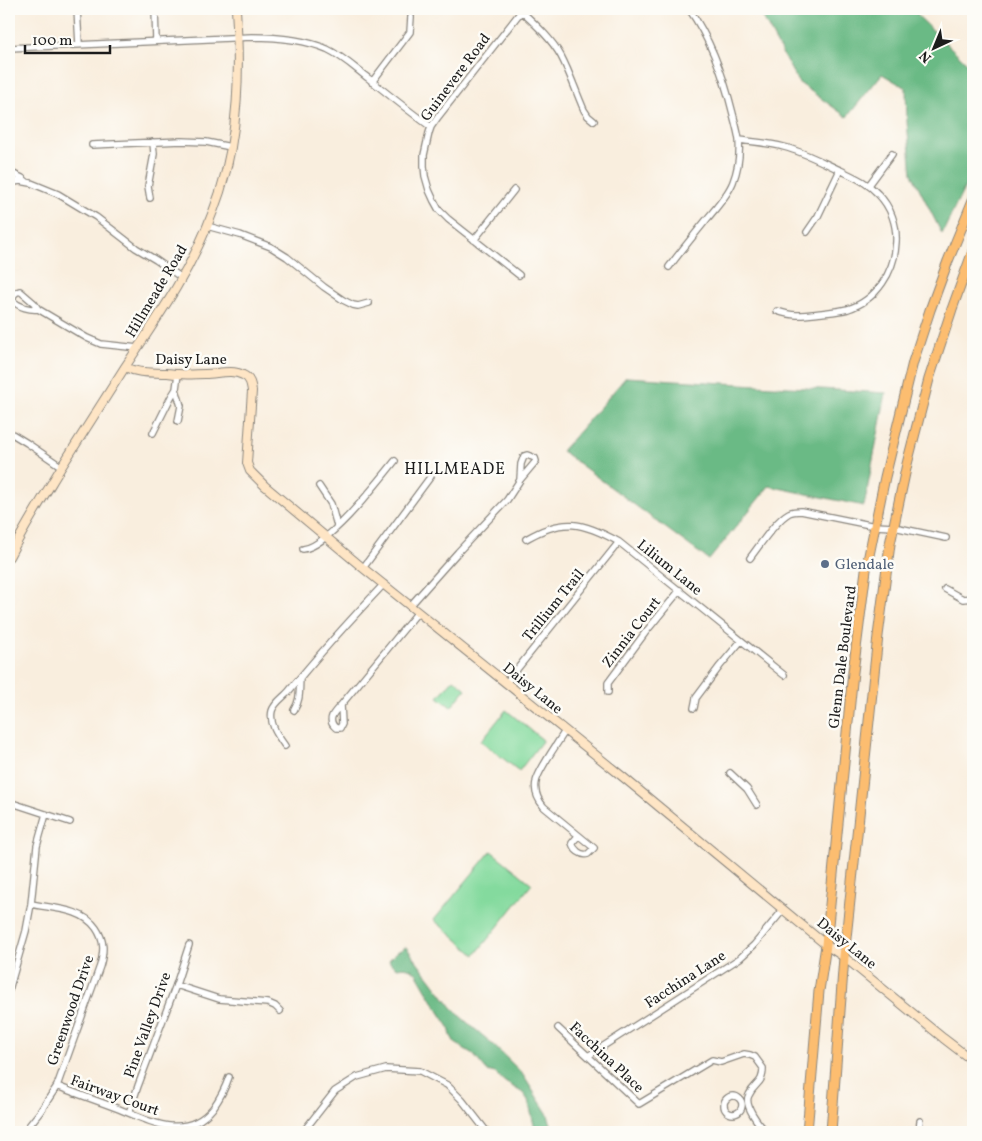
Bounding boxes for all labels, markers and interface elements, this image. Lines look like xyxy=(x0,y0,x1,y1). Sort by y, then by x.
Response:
scale bar xyxy=(25,22,110,54)
north arrow xyxy=(910,22,960,72)
street label: Guinevere Road xyxy=(416,30,496,126)
text: 100 m xyxy=(32,31,72,52)
text: N xyxy=(916,46,936,67)
street label: Hillmeade Road xyxy=(121,241,193,342)
street label: Daisy Lane xyxy=(155,350,227,371)
district label: HILLMEADE xyxy=(404,459,506,481)
street label: Lilium Lane xyxy=(632,535,706,601)
place label: Glendale xyxy=(835,555,894,576)
marker: Glendale xyxy=(819,558,831,570)
street label: Trillium Trail xyxy=(518,565,590,647)
street label: Glenn Dale Boulevard xyxy=(824,585,863,730)
street label: Zinnia Court xyxy=(598,593,667,673)
street label: Daisy Lane xyxy=(498,658,567,720)
street label: Daisy Lane xyxy=(812,913,881,975)
street label: Facchina Lane xyxy=(641,946,731,1014)
street label: Greenwood Drive xyxy=(43,953,100,1068)
street label: Pine Valley Drive xyxy=(119,970,177,1081)
street label: Facchina Place xyxy=(564,1018,648,1098)
street label: Fairway Court xyxy=(67,1071,162,1122)

